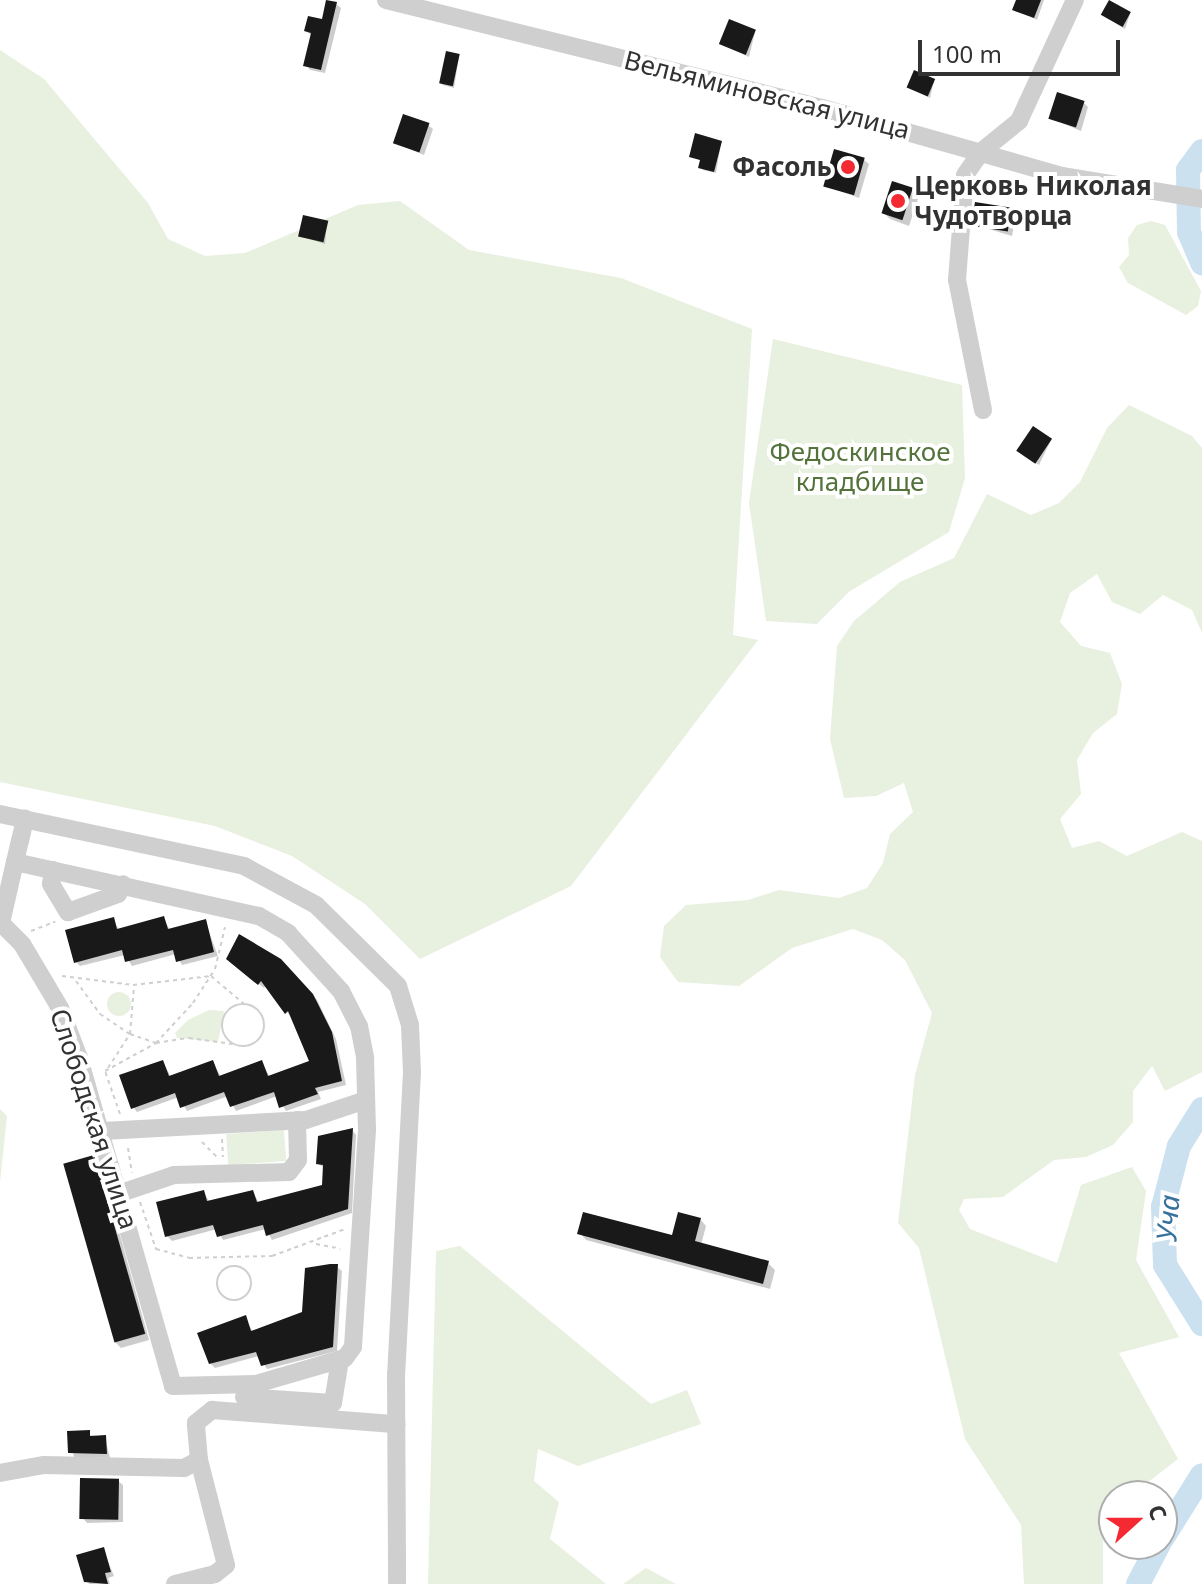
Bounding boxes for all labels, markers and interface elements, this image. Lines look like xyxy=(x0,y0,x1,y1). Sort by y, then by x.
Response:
scale bar xyxy=(922,24,1124,74)
text: 100 m xyxy=(932,37,1002,70)
street label: Вельяминовская улица xyxy=(621,44,913,146)
place label: Фасоль xyxy=(732,151,832,183)
marker: Фасоль xyxy=(839,158,857,176)
place label: Церковь Николая Чудотворца xyxy=(914,170,1152,232)
marker: Церковь Николая Чудотворца xyxy=(889,192,907,210)
park label: Федоскинское кладбище xyxy=(769,436,951,498)
street label: Слободская улица xyxy=(44,1005,144,1233)
water label: Уча xyxy=(1149,1194,1185,1242)
north arrow xyxy=(1098,1480,1178,1560)
text: С xyxy=(1142,1500,1175,1524)

